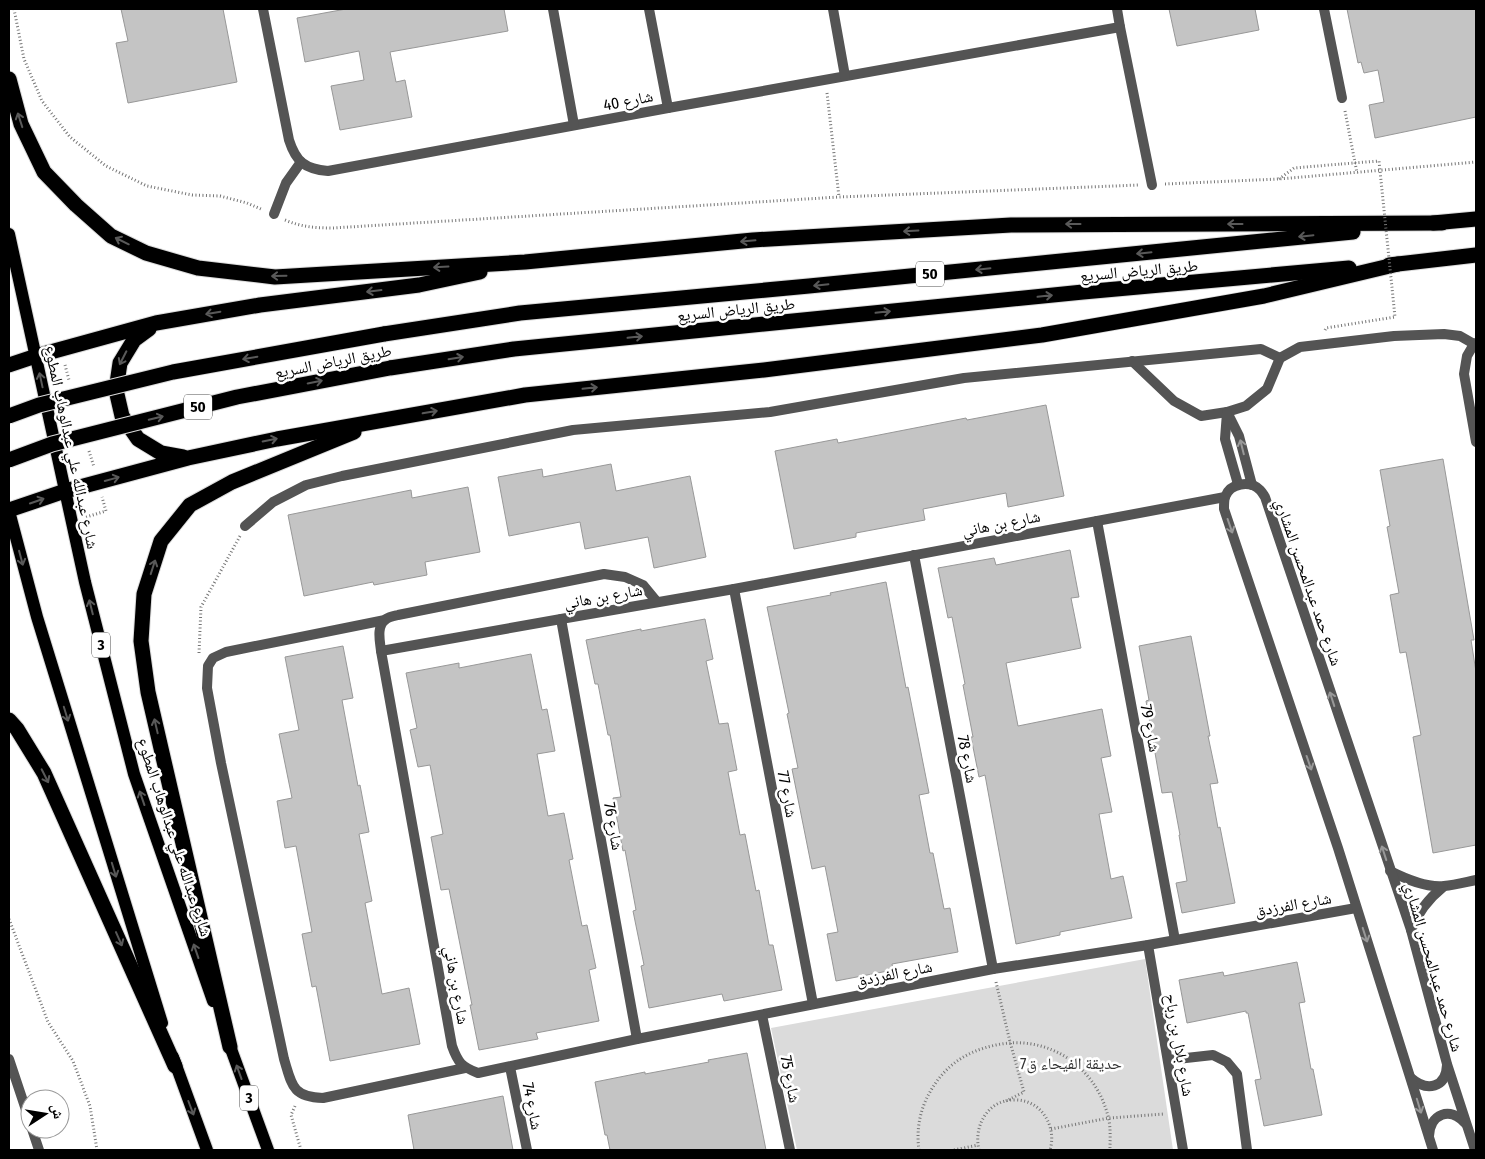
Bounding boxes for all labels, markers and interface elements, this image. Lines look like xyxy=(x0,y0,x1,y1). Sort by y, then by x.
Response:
street label: شارع 40 xyxy=(602,86,655,116)
one-way arrow xyxy=(15,112,24,128)
one-way arrow xyxy=(1065,219,1082,229)
one-way arrow xyxy=(1228,219,1244,228)
one-way arrow xyxy=(903,226,919,235)
one-way arrow xyxy=(1298,231,1314,241)
one-way arrow xyxy=(115,236,130,246)
one-way arrow xyxy=(741,236,757,245)
one-way arrow xyxy=(1136,248,1152,257)
street label: طريق الرياض السريع xyxy=(1079,256,1199,286)
one-way arrow xyxy=(434,262,450,271)
road number: 50 xyxy=(916,262,944,286)
one-way arrow xyxy=(975,264,991,274)
one-way arrow xyxy=(271,271,288,281)
one-way arrow xyxy=(813,280,829,290)
one-way arrow xyxy=(366,286,382,296)
one-way arrow xyxy=(1037,291,1053,301)
street label: طريق الرياض السريع xyxy=(676,294,796,326)
one-way arrow xyxy=(875,307,891,317)
one-way arrow xyxy=(206,309,222,319)
one-way arrow xyxy=(626,332,642,342)
street label: طريق الرياض السريع xyxy=(273,341,393,383)
street label: شارع عبدالله علي عبدالوهاب المطوع xyxy=(38,344,102,551)
one-way arrow xyxy=(118,351,128,366)
one-way arrow xyxy=(242,353,258,363)
one-way arrow xyxy=(448,353,464,363)
one-way arrow xyxy=(36,373,45,389)
one-way arrow xyxy=(307,377,323,387)
one-way arrow xyxy=(582,383,598,393)
road number: 50 xyxy=(184,394,212,420)
one-way arrow xyxy=(421,407,437,417)
one-way arrow xyxy=(148,412,164,422)
one-way arrow xyxy=(261,435,277,445)
one-way arrow xyxy=(1237,440,1246,456)
one-way arrow xyxy=(103,473,119,483)
one-way arrow xyxy=(28,496,44,505)
street label: شارع حمد عبدالمحسن المشاري xyxy=(1268,496,1346,669)
street label: شارع بن هاني xyxy=(960,507,1042,543)
one-way arrow xyxy=(1225,518,1235,534)
one-way arrow xyxy=(17,550,27,566)
one-way arrow xyxy=(149,559,158,575)
street label: شارع بن هاني xyxy=(562,580,644,616)
one-way arrow xyxy=(86,600,95,616)
road number: 3 xyxy=(92,632,110,658)
one-way arrow xyxy=(1327,691,1337,707)
street label: شارع 79 xyxy=(1136,703,1164,754)
one-way arrow xyxy=(62,706,72,722)
one-way arrow xyxy=(151,719,160,735)
street label: شارع 78 xyxy=(953,734,981,785)
street label: شارع عبدالله علي عبدالوهاب المطوع xyxy=(130,735,216,940)
one-way arrow xyxy=(1305,755,1314,771)
one-way arrow xyxy=(40,768,50,783)
street label: شارع 77 xyxy=(773,769,801,819)
one-way arrow xyxy=(137,791,146,806)
street label: شارع 76 xyxy=(599,801,627,852)
one-way arrow xyxy=(1379,845,1388,861)
one-way arrow xyxy=(110,861,119,877)
street label: شارع حمد عبدالمحسن المشاري xyxy=(1397,880,1467,1055)
street label: شارع الفرزدق xyxy=(1253,888,1333,922)
one-way arrow xyxy=(1360,926,1370,942)
one-way arrow xyxy=(115,931,125,946)
one-way arrow xyxy=(191,944,200,959)
street label: شارع بن هاني xyxy=(437,944,473,1026)
street label: شارع الفرزدق xyxy=(854,957,934,991)
street label: شارع بلال بن رباح xyxy=(1160,992,1198,1098)
street label: شارع 75 xyxy=(776,1054,804,1105)
park label: حديقة الفيحاء ق7 xyxy=(1020,1054,1122,1074)
one-way arrow xyxy=(234,1064,243,1080)
street label: شارع 74 xyxy=(518,1081,546,1132)
road number: 3 xyxy=(240,1086,258,1110)
north arrow xyxy=(20,1089,70,1139)
one-way arrow xyxy=(1415,1098,1425,1114)
one-way arrow xyxy=(187,1100,197,1115)
text: ش xyxy=(47,1102,67,1121)

